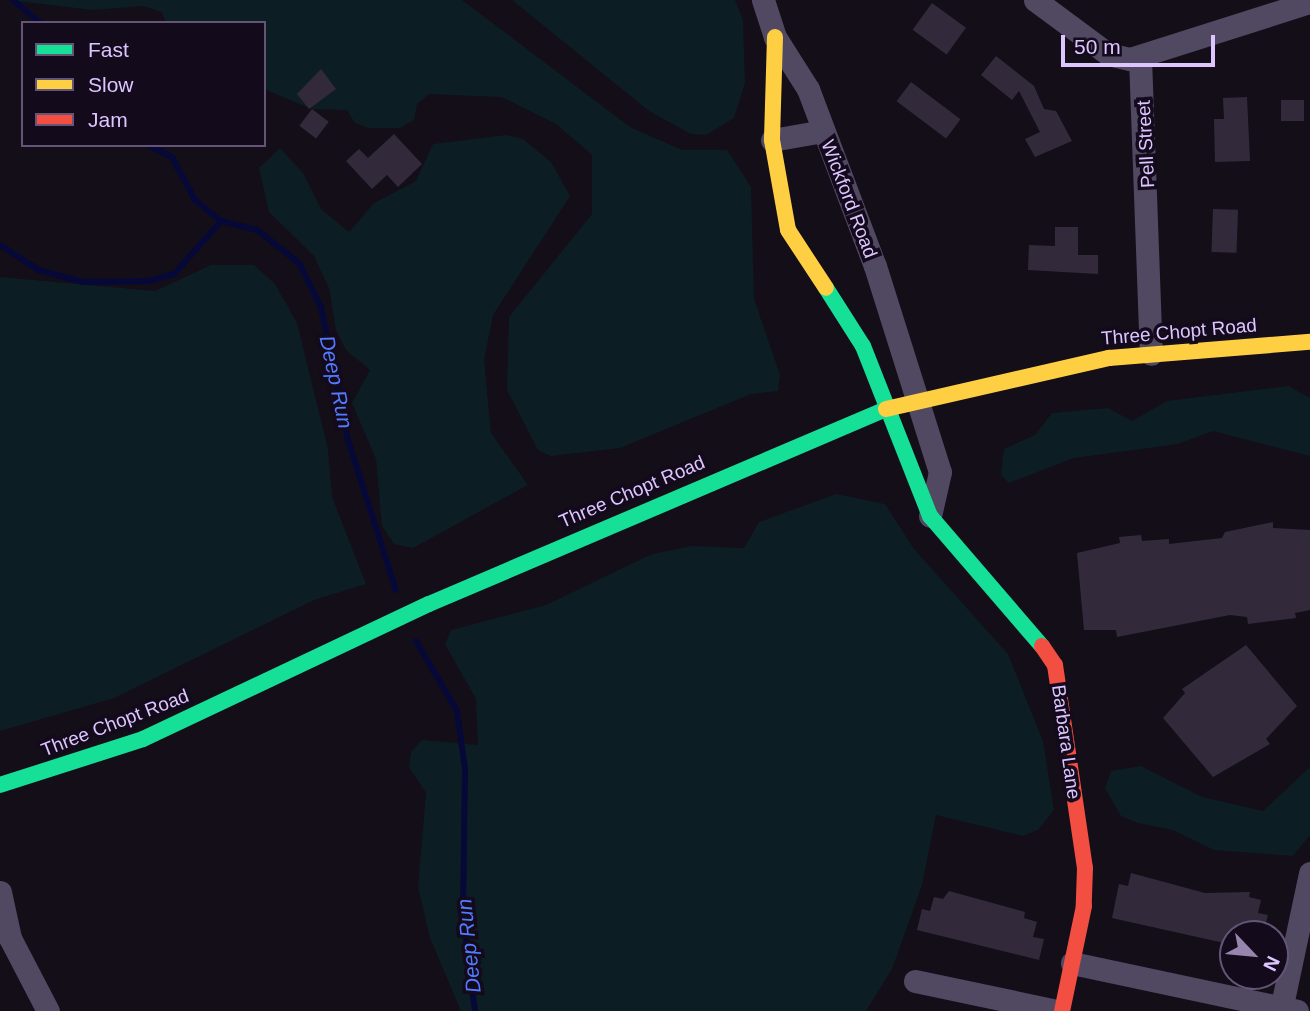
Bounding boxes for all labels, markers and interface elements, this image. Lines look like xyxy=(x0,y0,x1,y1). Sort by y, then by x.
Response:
legend xyxy=(21,21,266,147)
scale bar xyxy=(1065,21,1219,65)
text: 50 m xyxy=(1074,35,1121,58)
text: Fast xyxy=(88,38,129,61)
text: Slow xyxy=(88,73,134,96)
street label: Pell Street xyxy=(1132,100,1160,188)
text: Jam xyxy=(88,108,128,131)
street label: Wickford Road xyxy=(816,137,882,261)
street label: Three Chopt Road xyxy=(1100,314,1258,350)
water label: Deep Run xyxy=(314,333,358,431)
street label: Three Chopt Road xyxy=(556,451,708,533)
street label: Barbara Lane xyxy=(1047,683,1085,801)
street label: Three Chopt Road xyxy=(38,684,192,762)
water label: Deep Run xyxy=(452,898,486,994)
north arrow xyxy=(1219,920,1289,990)
text: N xyxy=(1259,953,1284,974)

